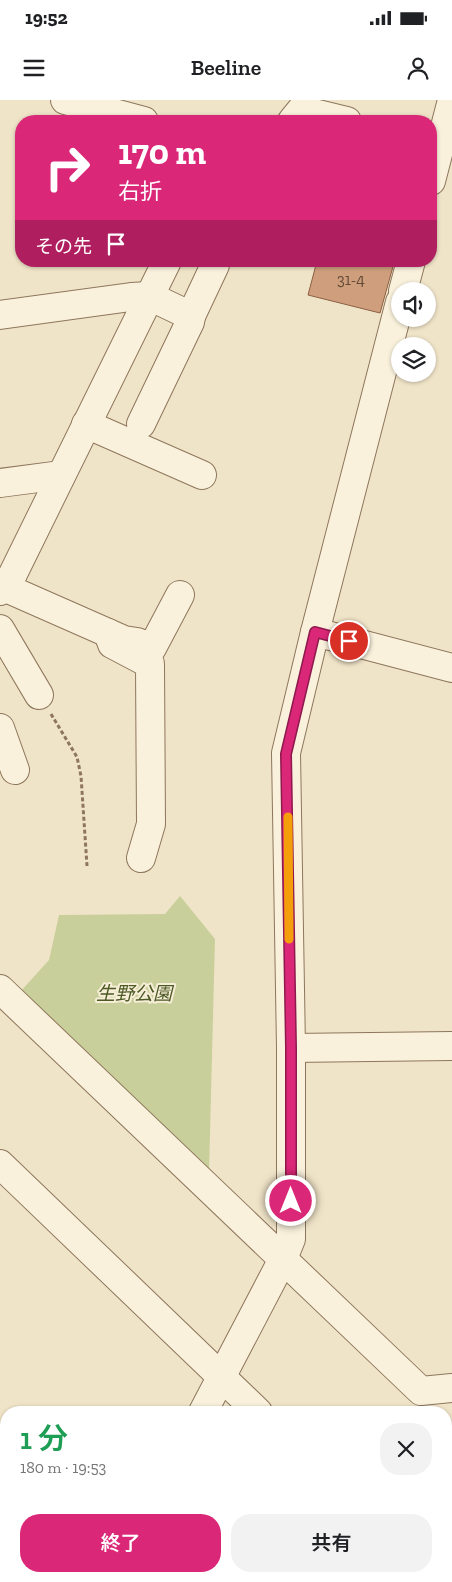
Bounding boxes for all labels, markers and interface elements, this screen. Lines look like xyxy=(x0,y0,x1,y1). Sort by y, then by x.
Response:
text: 19:52 xyxy=(25,6,68,29)
icon: menu xyxy=(20,54,48,82)
text: Beeline xyxy=(191,54,261,81)
icon: person xyxy=(404,54,432,82)
text: 170 m xyxy=(118,131,206,173)
icon: right xyxy=(35,135,100,200)
text: 右折 xyxy=(118,178,162,205)
icon: arrive xyxy=(102,230,130,258)
text: その先 xyxy=(35,235,92,258)
house number: 31-4 xyxy=(337,270,365,289)
map controls xyxy=(391,282,436,382)
button: sound xyxy=(391,282,436,327)
button: layers xyxy=(391,337,436,382)
pin xyxy=(328,620,370,662)
icon: arrive xyxy=(335,627,363,655)
park label: 生野公園 xyxy=(96,982,175,1005)
position arrow xyxy=(264,1174,316,1226)
text: 1 分 xyxy=(20,1421,68,1457)
button: close xyxy=(380,1423,432,1475)
text: 180 m · 19:53 xyxy=(20,1458,106,1477)
button: 終了 xyxy=(20,1514,221,1572)
button: 共有 xyxy=(231,1514,432,1572)

